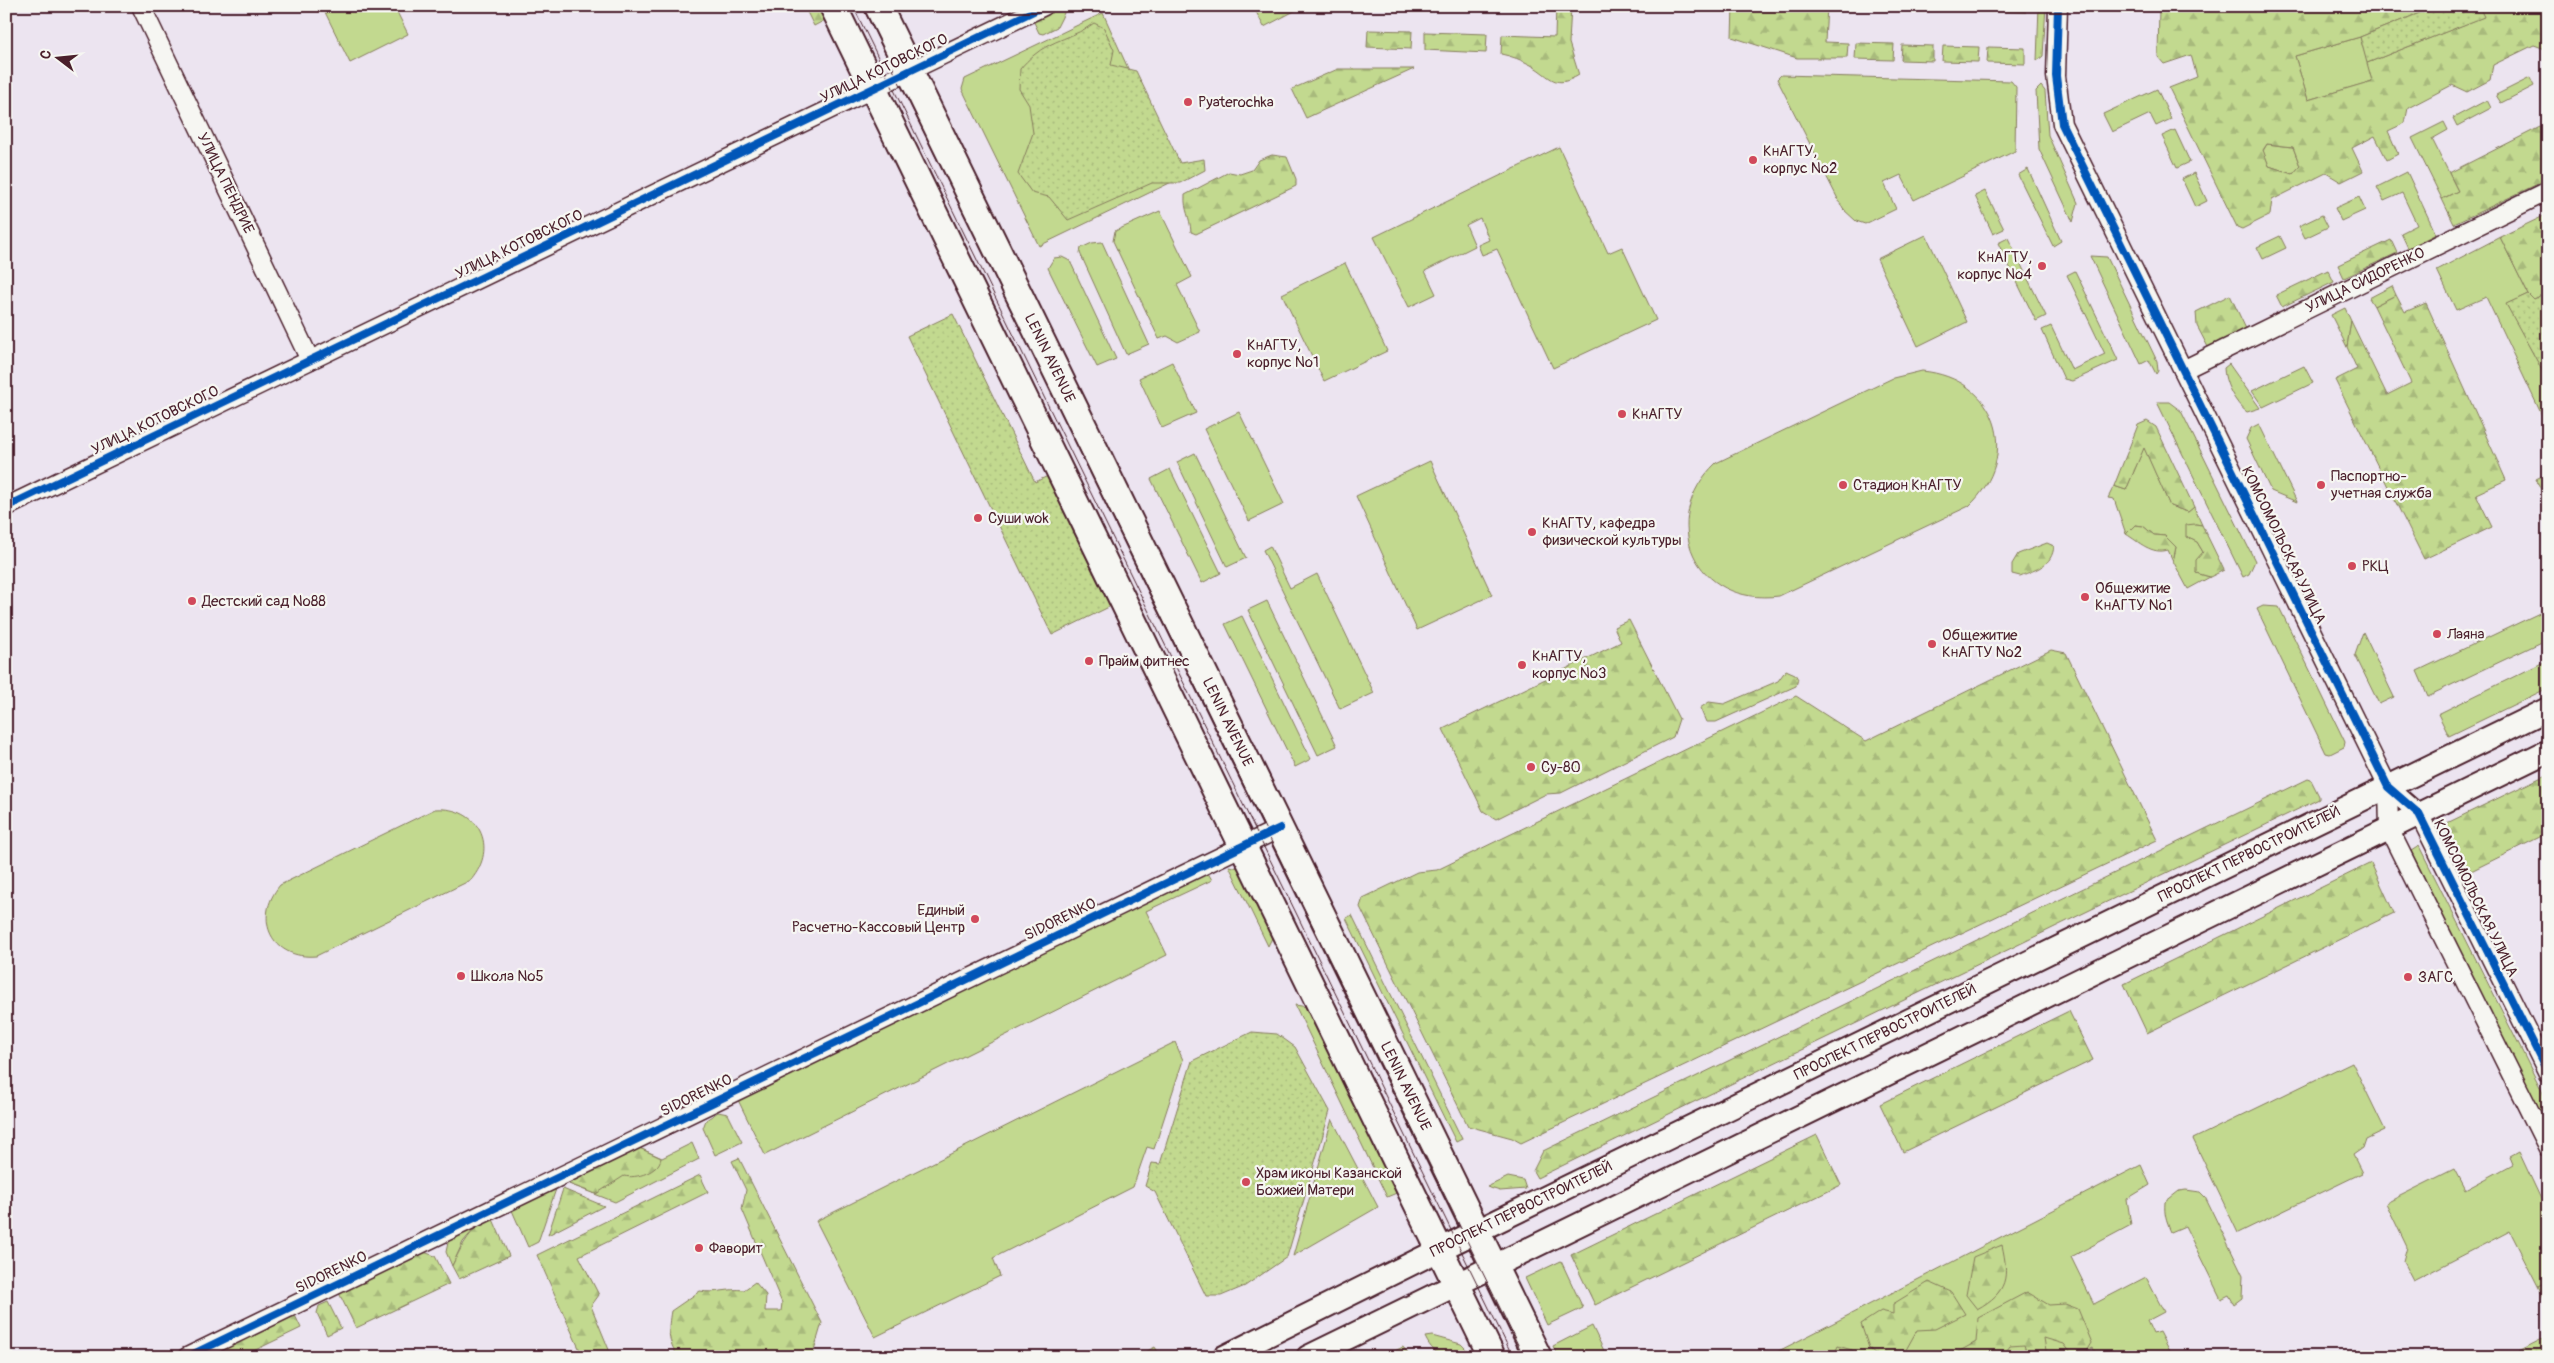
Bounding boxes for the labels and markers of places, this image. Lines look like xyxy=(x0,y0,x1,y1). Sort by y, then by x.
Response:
place label: Pyaterochka xyxy=(1198,93,1274,112)
marker: Pyaterochka xyxy=(1182,96,1194,108)
place label: КнАГТУ, корпус №2 xyxy=(1763,142,1837,178)
marker: КнАГТУ, корпус №2 xyxy=(1747,154,1759,166)
place label: КнАГТУ, корпус №4 xyxy=(1957,248,2032,284)
marker: КнАГТУ, корпус №4 xyxy=(2036,260,2048,272)
place label: КнАГТУ, корпус №1 xyxy=(1247,336,1319,372)
marker: КнАГТУ, корпус №1 xyxy=(1231,348,1243,360)
place label: КнАГТУ xyxy=(1632,405,1682,424)
marker: КнАГТУ xyxy=(1616,408,1628,420)
place label: Паспортно- учетная служба xyxy=(2330,467,2432,503)
place label: Стадион КнАГТУ xyxy=(1853,476,1962,495)
marker: Стадион КнАГТУ xyxy=(1837,479,1849,491)
marker: Паспортно- учетная служба xyxy=(2315,479,2327,491)
place label: Суши wok xyxy=(988,509,1049,528)
marker: Суши wok xyxy=(972,512,984,524)
place label: КнАГТУ, кафедра физической культуры xyxy=(1542,514,1682,550)
marker: КнАГТУ, кафедра физической культуры xyxy=(1526,526,1538,538)
place label: РКЦ xyxy=(2362,557,2389,576)
marker: РКЦ xyxy=(2346,560,2358,572)
place label: Общежитие КнАГТУ №1 xyxy=(2095,579,2173,615)
marker: Общежитие КнАГТУ №1 xyxy=(2079,591,2091,603)
place label: Дестский сад №88 xyxy=(201,592,326,611)
marker: Дестский сад №88 xyxy=(186,595,198,607)
place label: Лаяна xyxy=(2446,625,2485,644)
place label: Общежитие КнАГТУ №2 xyxy=(1942,626,2022,662)
marker: Лаяна xyxy=(2431,628,2443,640)
marker: Общежитие КнАГТУ №2 xyxy=(1926,638,1938,650)
place label: КнАГТУ, корпус №3 xyxy=(1532,647,1606,683)
place label: Прайм фитнес xyxy=(1099,652,1190,671)
marker: Прайм фитнес xyxy=(1083,655,1095,667)
marker: КнАГТУ, корпус №3 xyxy=(1516,659,1528,671)
place label: Су-80 xyxy=(1541,758,1581,777)
marker: Су-80 xyxy=(1525,761,1537,773)
place label: Единый Расчетно-Кассовый Центр xyxy=(792,901,965,937)
marker: Единый Расчетно-Кассовый Центр xyxy=(969,913,981,925)
place label: Школа №5 xyxy=(471,967,544,986)
place label: ЗАГС xyxy=(2418,968,2453,987)
marker: Школа №5 xyxy=(455,970,467,982)
marker: ЗАГС xyxy=(2402,971,2414,983)
place label: Храм иконы Казанской Божией Матери xyxy=(1256,1164,1402,1200)
marker: Храм иконы Казанской Божией Матери xyxy=(1240,1176,1252,1188)
place label: Фаворит xyxy=(709,1239,763,1258)
marker: Фаворит xyxy=(693,1242,705,1254)

